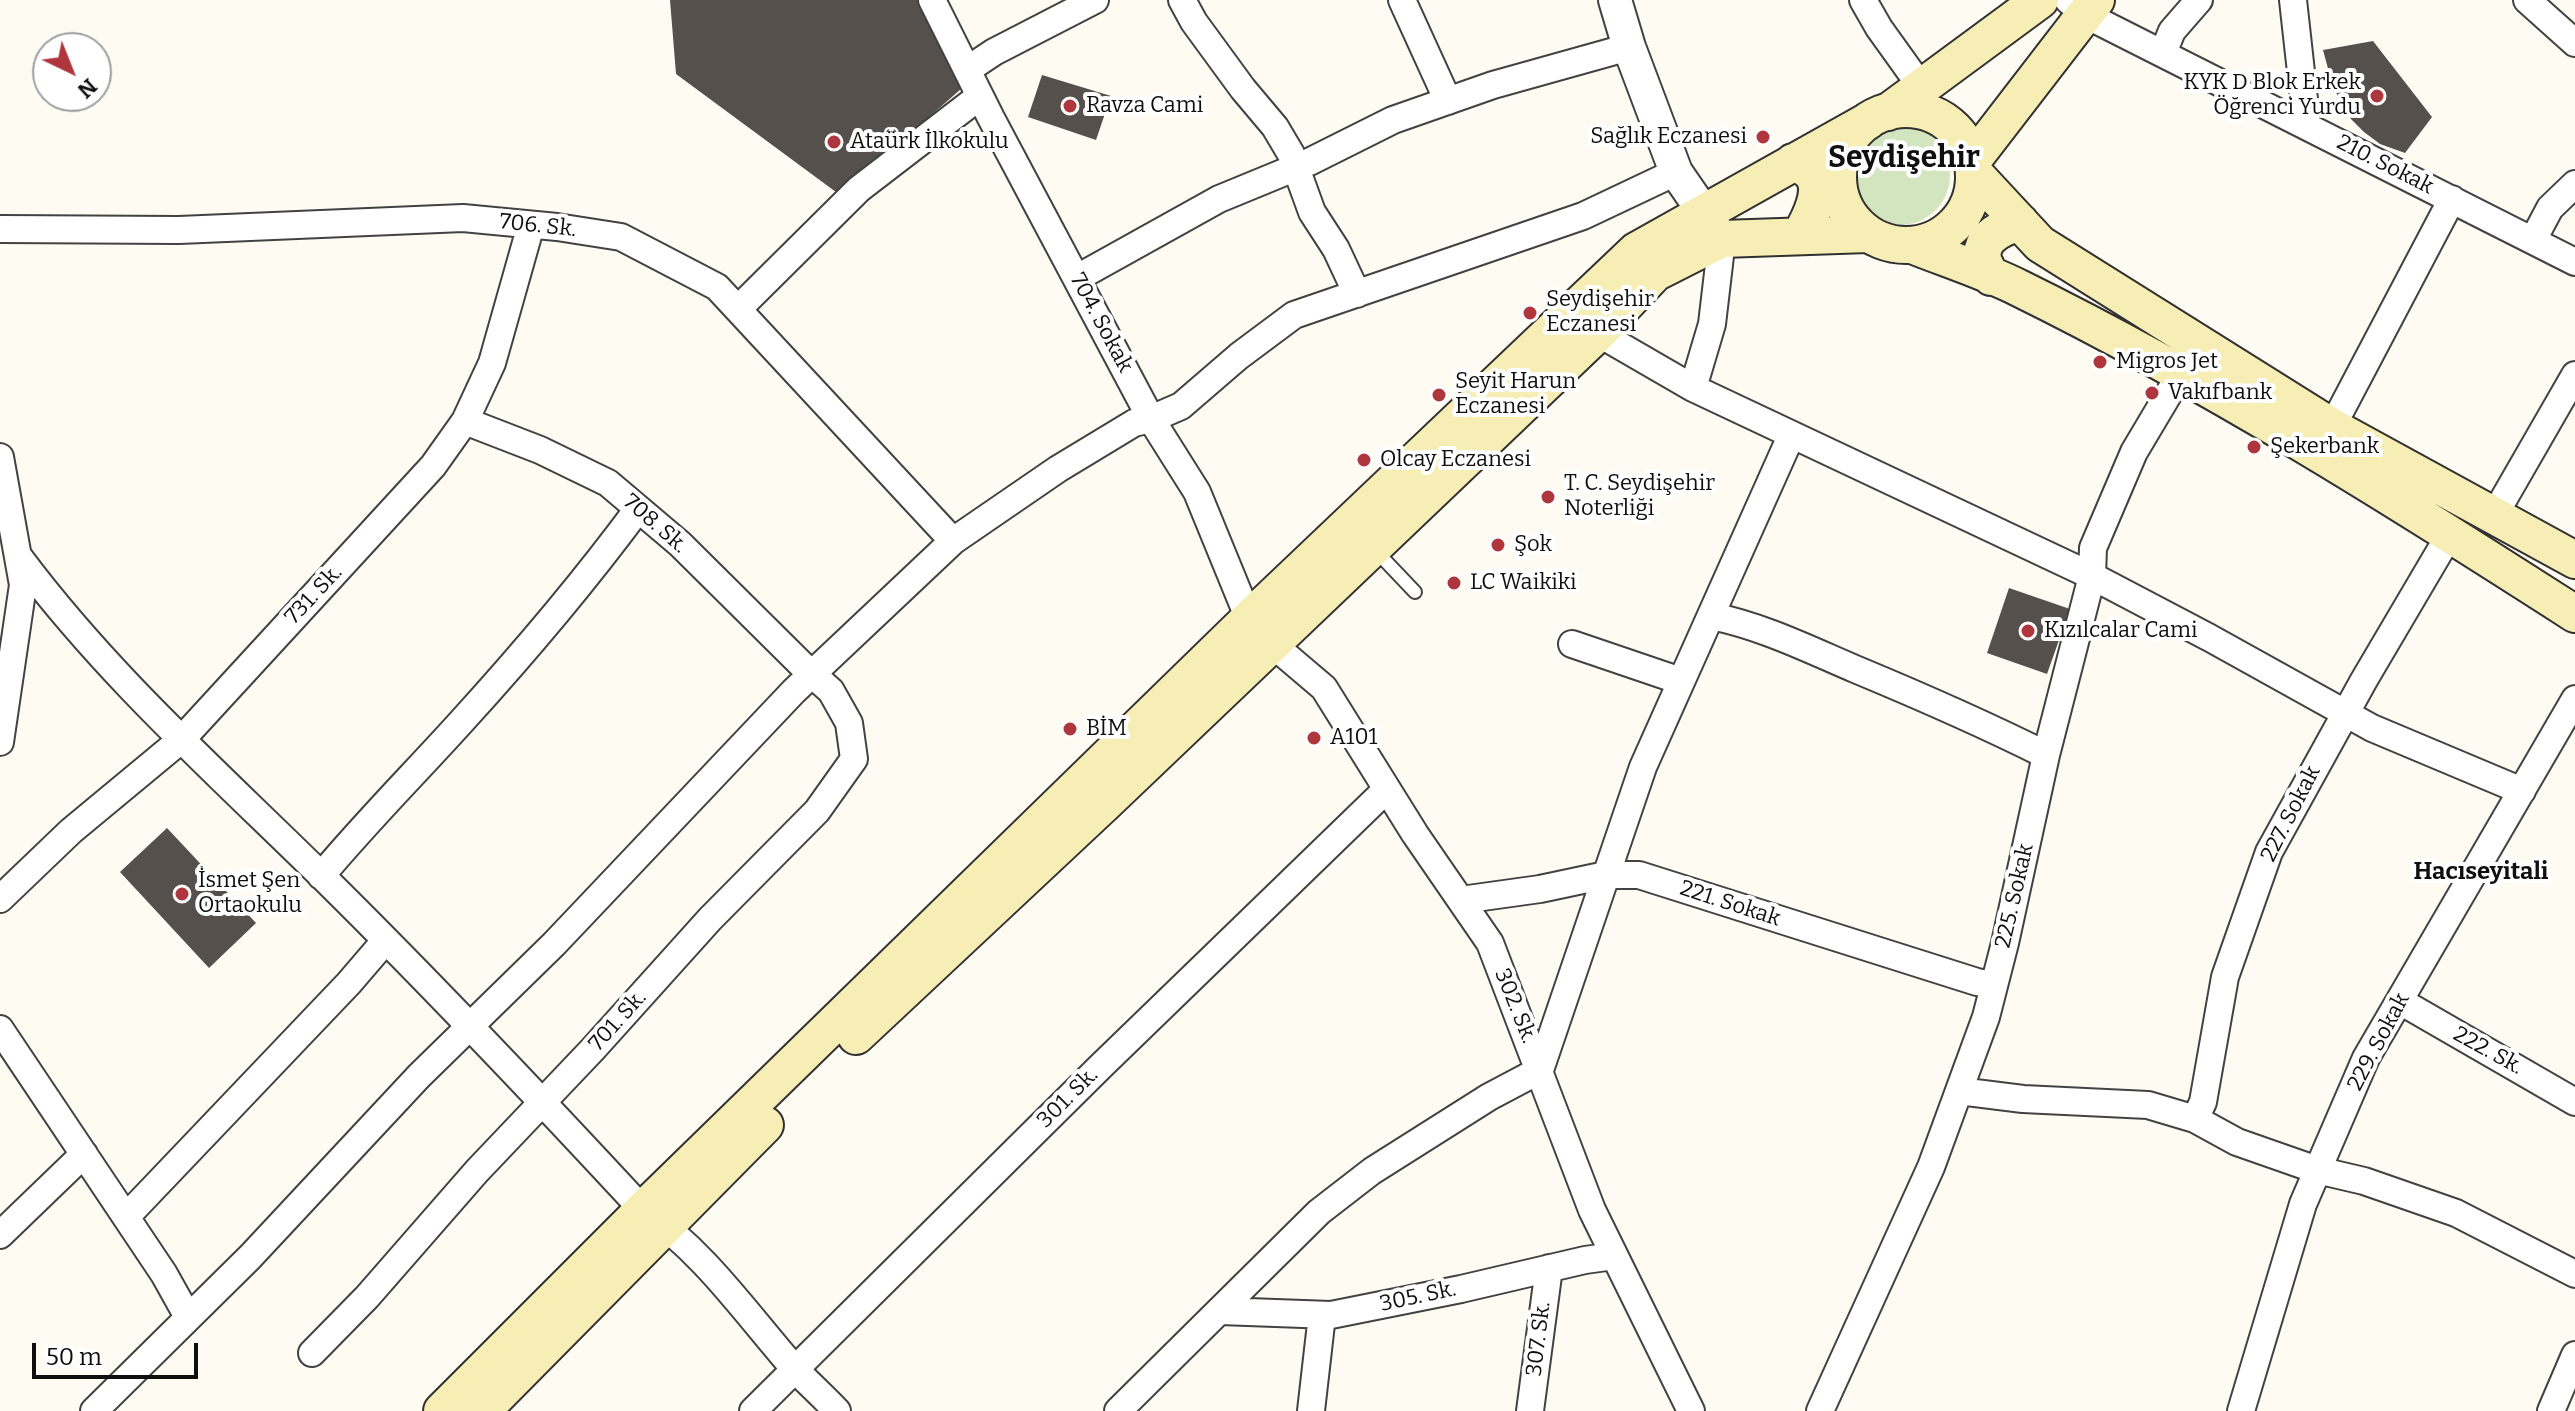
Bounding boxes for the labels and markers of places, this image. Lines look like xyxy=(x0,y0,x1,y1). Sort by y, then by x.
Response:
place label: KYK D Blok Erkek Öğrenci Yurdu xyxy=(2183,70,2361,122)
marker: KYK D Blok Erkek Öğrenci Yurdu xyxy=(2368,87,2386,105)
place label: Ravza Cami xyxy=(1086,93,1203,119)
marker: Ravza Cami xyxy=(1061,97,1079,115)
place label: Sağlık Eczanesi xyxy=(1590,124,1747,150)
marker: Sağlık Eczanesi xyxy=(1754,128,1772,146)
place label: Ataürk İlkokulu xyxy=(850,129,1009,155)
marker: Ataürk İlkokulu xyxy=(825,133,843,151)
place label: Seydişehir Eczanesi xyxy=(1546,287,1654,338)
marker: Seydişehir Eczanesi xyxy=(1521,304,1539,322)
place label: Migros Jet xyxy=(2116,349,2218,375)
marker: Migros Jet xyxy=(2091,353,2109,371)
place label: Seyit Harun Eczanesi xyxy=(1455,369,1576,420)
place label: Vakıfbank xyxy=(2168,380,2272,406)
marker: Vakıfbank xyxy=(2143,384,2161,402)
marker: Seyit Harun Eczanesi xyxy=(1430,386,1448,404)
place label: Şekerbank xyxy=(2270,434,2379,460)
marker: Şekerbank xyxy=(2245,438,2263,456)
place label: Olcay Eczanesi xyxy=(1380,447,1531,473)
marker: Olcay Eczanesi xyxy=(1355,451,1373,469)
place label: T. C. Seydişehir Noterliği xyxy=(1564,471,1715,522)
marker: T. C. Seydişehir Noterliği xyxy=(1539,488,1557,506)
place label: Şok xyxy=(1514,532,1552,558)
marker: Şok xyxy=(1489,536,1507,554)
place label: LC Waikiki xyxy=(1470,570,1577,596)
marker: LC Waikiki xyxy=(1445,574,1463,592)
place label: Kızılcalar Cami xyxy=(2044,618,2197,644)
marker: Kızılcalar Cami xyxy=(2019,622,2037,640)
place label: BİM xyxy=(1086,716,1127,742)
marker: BİM xyxy=(1061,720,1079,738)
place label: A101 xyxy=(1330,725,1377,751)
marker: A101 xyxy=(1305,729,1323,747)
place label: İsmet Şen Ortaokulu xyxy=(198,868,302,920)
marker: İsmet Şen Ortaokulu xyxy=(173,885,191,903)

